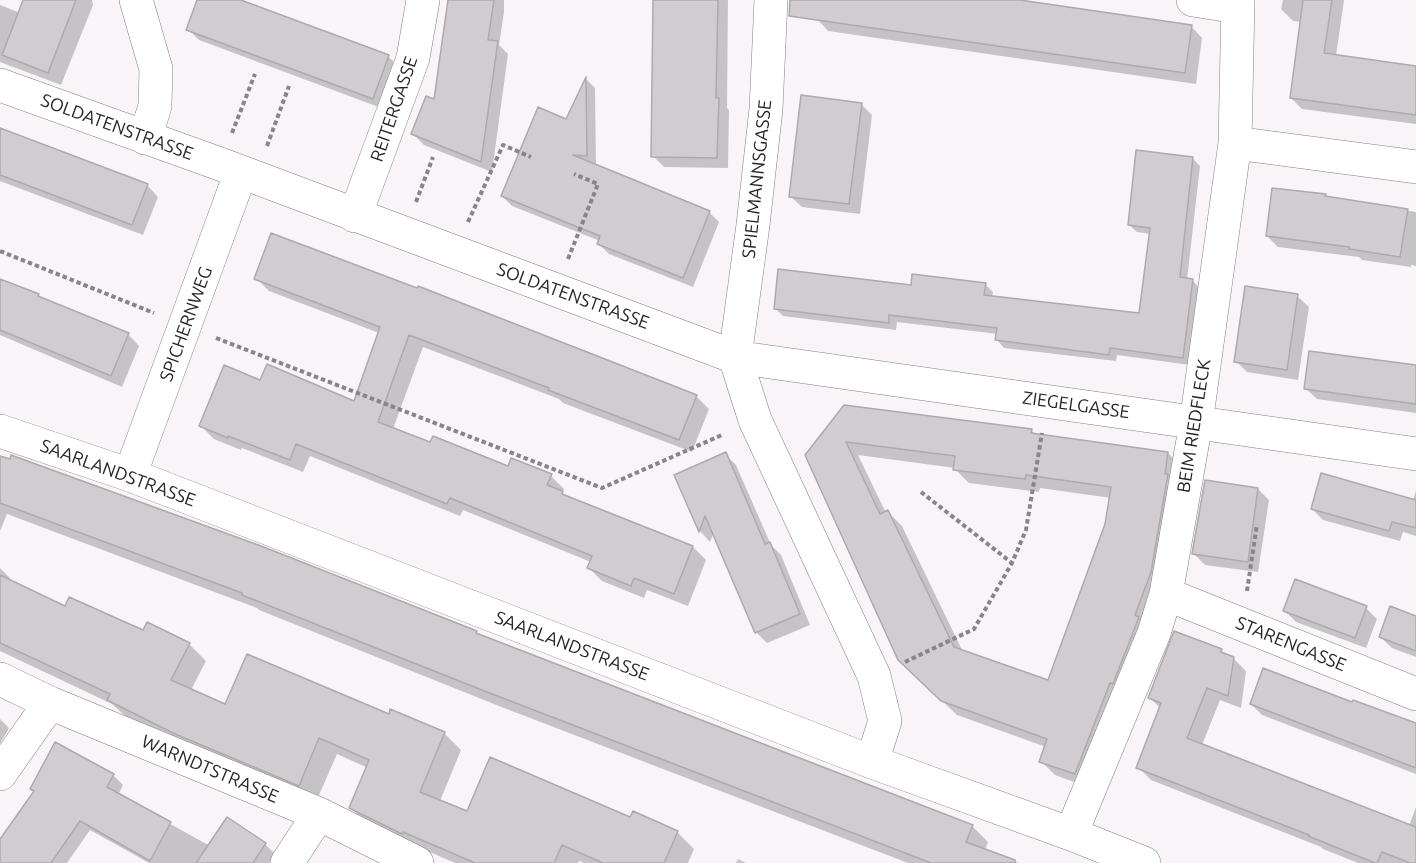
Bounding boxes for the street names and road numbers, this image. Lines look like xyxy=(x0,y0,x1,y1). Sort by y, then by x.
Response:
street label: REITERGASSE xyxy=(366,53,422,165)
street label: SOLDATENSTRASSE xyxy=(38,89,196,165)
street label: SPIELMANNSGASSE xyxy=(738,99,776,259)
street label: SOLDATENSTRASSE xyxy=(494,258,652,334)
street label: SPICHERNWEG xyxy=(155,263,217,385)
street label: BEIM RIEDFLECK xyxy=(1173,358,1215,494)
street label: ZIEGELGASSE xyxy=(1021,387,1131,423)
street label: SAARLANDSTRASSE xyxy=(37,435,199,511)
street label: SAARLANDSTRASSE xyxy=(492,607,652,685)
street label: STARENGASSE xyxy=(1233,612,1349,676)
street label: WARNDTSTRASSE xyxy=(138,730,282,808)

